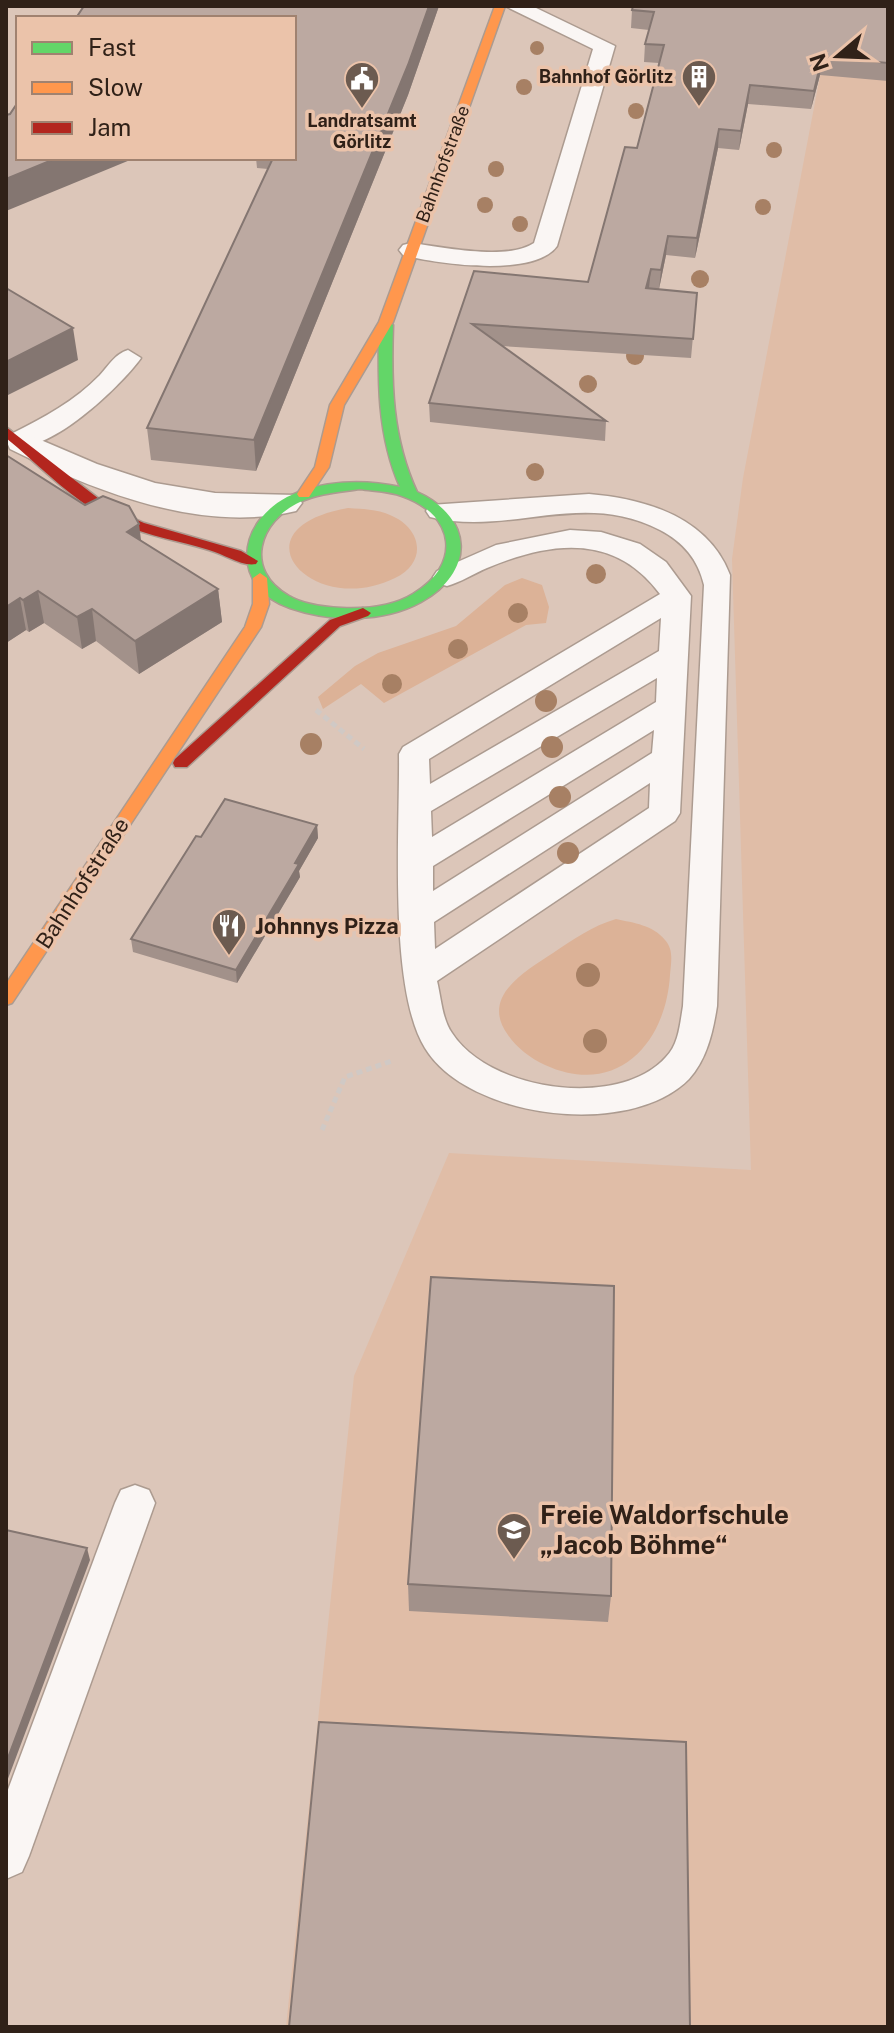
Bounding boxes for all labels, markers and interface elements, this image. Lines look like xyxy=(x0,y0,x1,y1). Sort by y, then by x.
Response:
legend xyxy=(16,16,296,160)
north arrow xyxy=(798,16,878,96)
text: Fast xyxy=(88,33,136,61)
text: N xyxy=(804,50,834,75)
building icon: Bahnhof Görlitz xyxy=(680,58,718,108)
public building icon: Landratsamt Görlitz xyxy=(343,60,381,110)
place label: Bahnhof Görlitz xyxy=(539,66,673,87)
text: Slow xyxy=(88,73,143,101)
street label: Bahnhofstraße xyxy=(412,102,473,225)
place label: Landratsamt Görlitz xyxy=(307,110,417,152)
text: Jam xyxy=(88,113,131,141)
street label: Bahnhofstraße xyxy=(30,813,134,953)
restaurant icon: Johnnys Pizza xyxy=(210,907,248,957)
place label: Johnnys Pizza xyxy=(255,913,399,939)
place label: Freie Waldorfschule „Jacob Böhme“ xyxy=(540,1499,789,1560)
school or university icon: Freie Waldorfschule „Jacob Böhme“ xyxy=(495,1511,533,1561)

